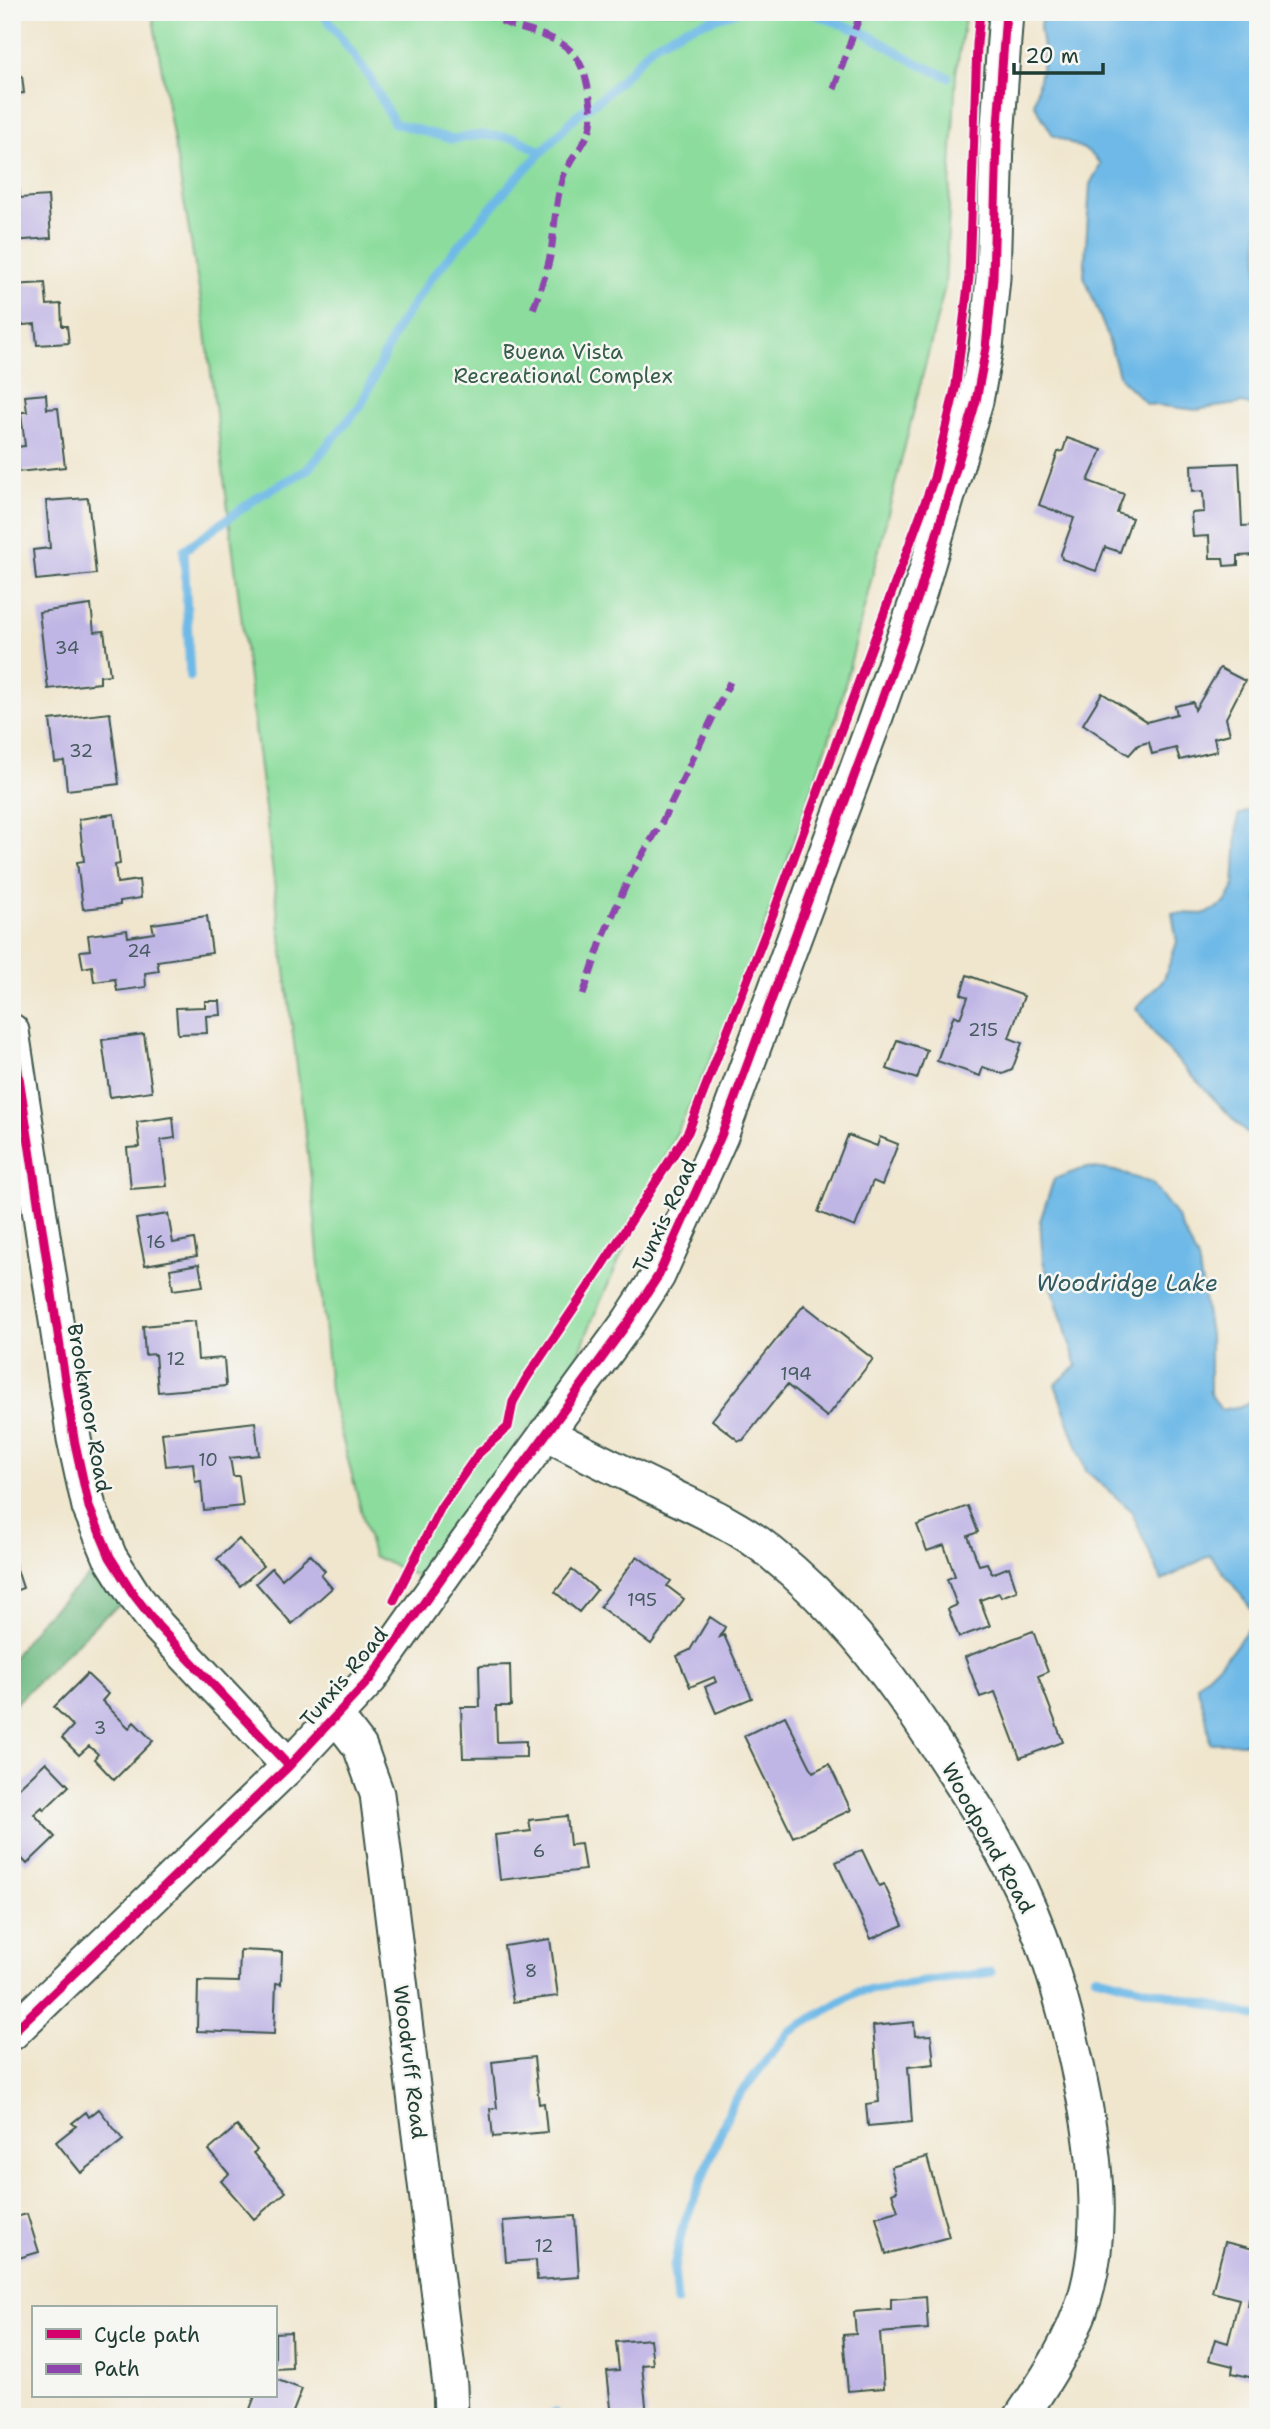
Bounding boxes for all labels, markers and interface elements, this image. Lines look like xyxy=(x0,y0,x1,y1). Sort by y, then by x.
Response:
scale bar xyxy=(1014,32,1104,76)
text: 20 m xyxy=(1025,42,1079,70)
park label: Buena Vista Recreational Complex xyxy=(453,338,673,390)
house number: 34 xyxy=(55,636,79,660)
house number: 32 xyxy=(69,739,93,763)
house number: 24 xyxy=(127,939,151,963)
house number: 215 xyxy=(968,1018,998,1042)
street label: Tunxis Road xyxy=(626,1155,704,1277)
house number: 16 xyxy=(146,1230,166,1254)
water label: Woodridge Lake xyxy=(1036,1268,1218,1298)
street label: Brookmoor Road xyxy=(60,1321,118,1495)
house number: 12 xyxy=(166,1347,186,1371)
house number: 194 xyxy=(780,1362,812,1386)
house number: 10 xyxy=(198,1448,218,1472)
house number: 195 xyxy=(627,1588,657,1612)
street label: Tunxis Road xyxy=(294,1621,394,1733)
house number: 3 xyxy=(94,1716,106,1740)
street label: Woodpond Road xyxy=(935,1757,1041,1919)
house number: 6 xyxy=(533,1839,545,1863)
house number: 8 xyxy=(525,1959,537,1983)
street label: Woodruff Road xyxy=(387,1983,433,2141)
house number: 12 xyxy=(534,2234,554,2258)
legend xyxy=(32,2306,276,2398)
text: Cycle path xyxy=(94,2321,200,2349)
text: Path xyxy=(94,2355,140,2383)

